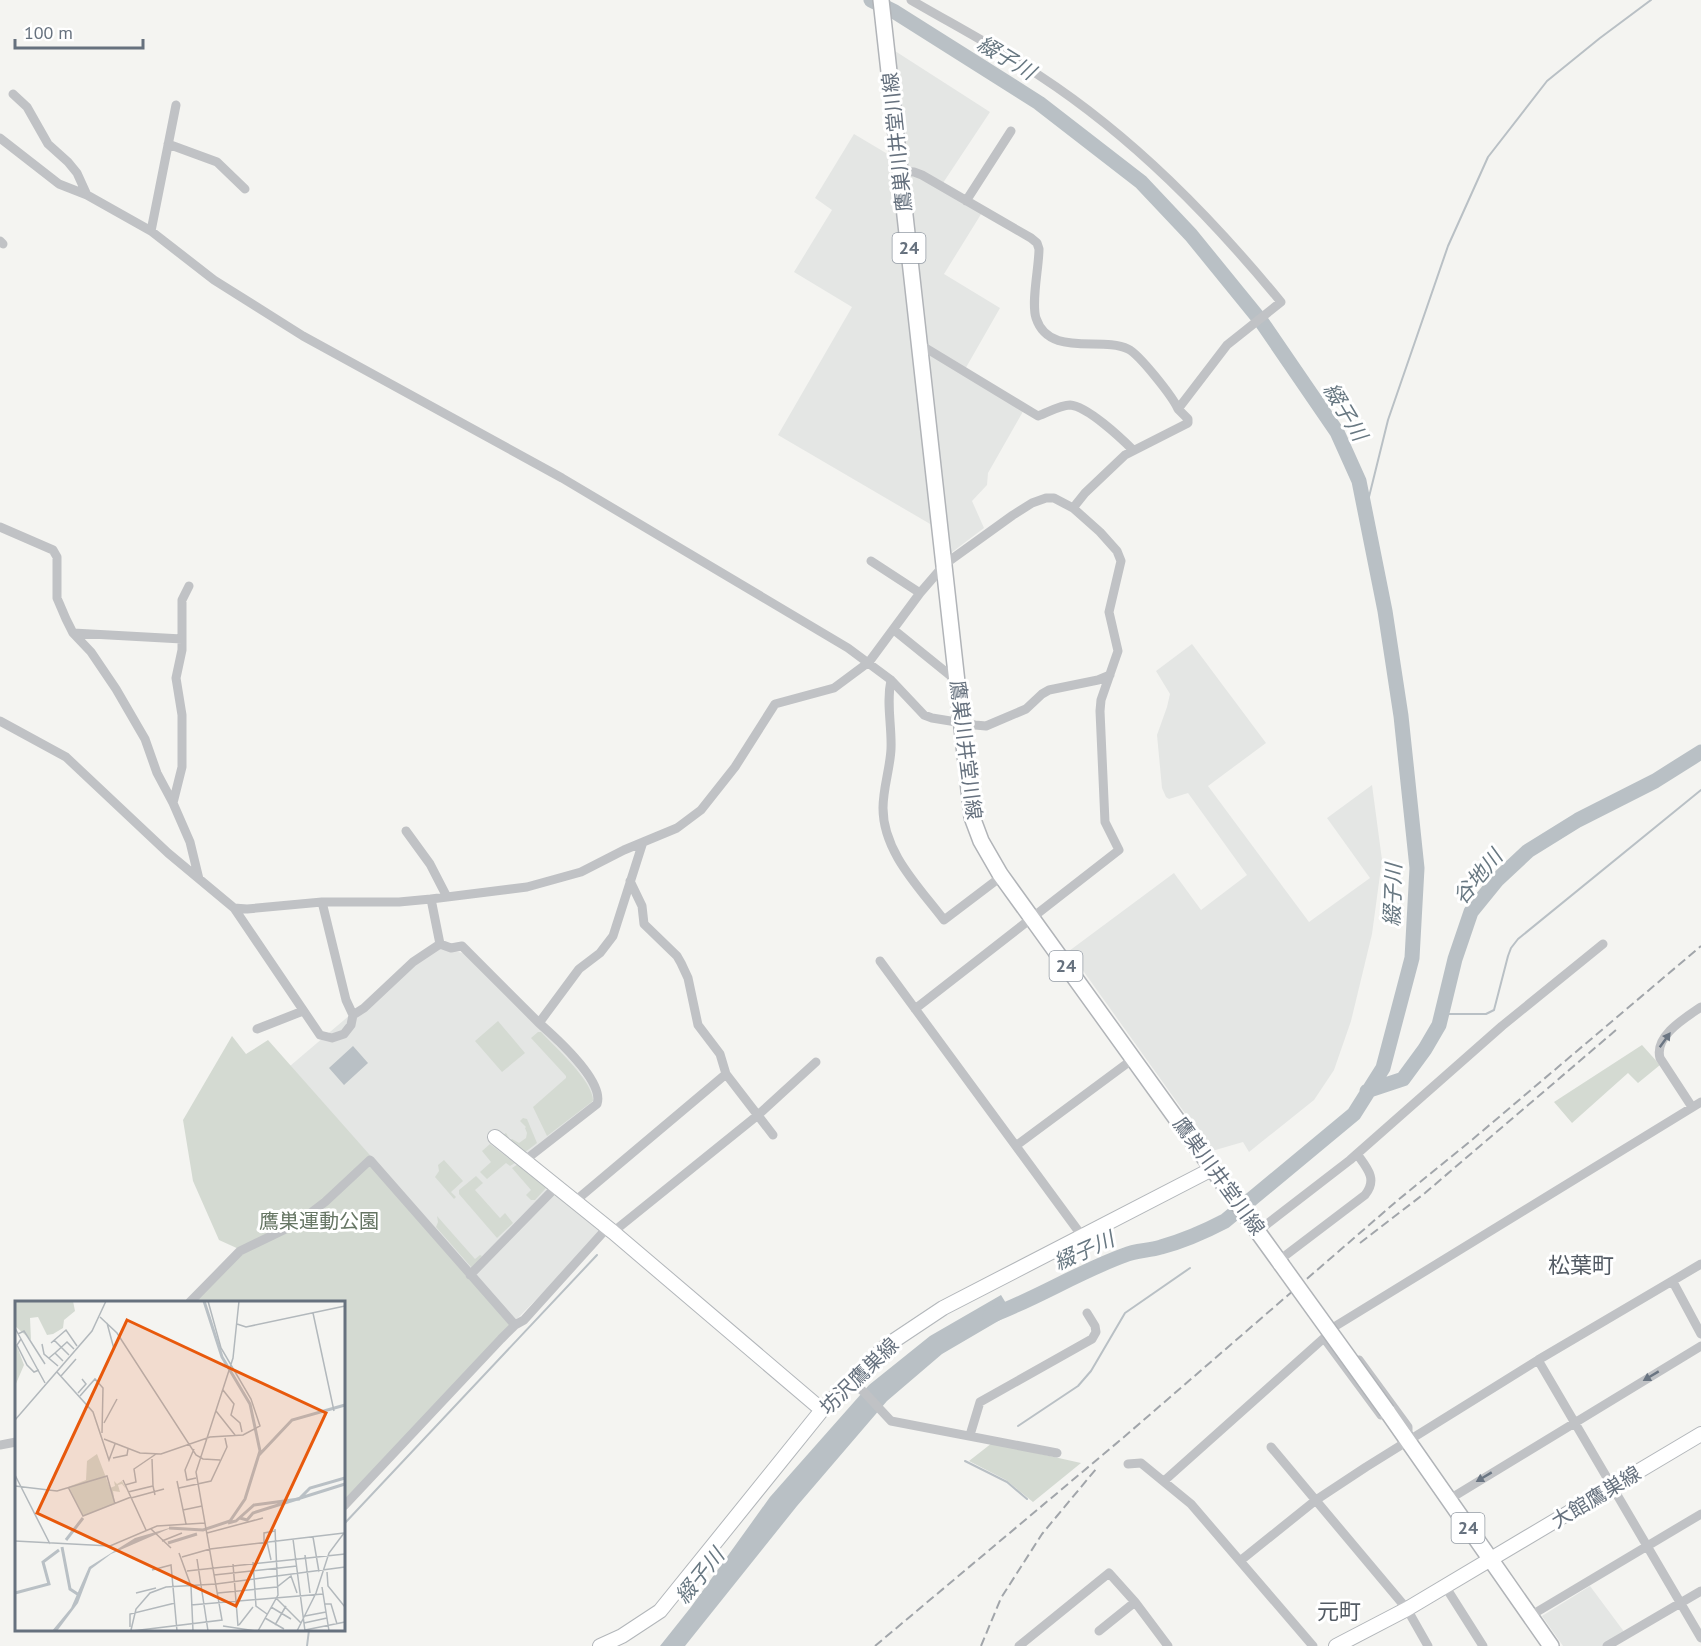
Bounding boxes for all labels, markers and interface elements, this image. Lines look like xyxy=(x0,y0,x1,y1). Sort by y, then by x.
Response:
scale bar xyxy=(15,12,142,50)
text: 100 m xyxy=(24,21,73,44)
water label: 綴子川 xyxy=(972,30,1042,86)
street label: 鷹巣川井堂川線 xyxy=(877,71,917,213)
road number: 24 xyxy=(892,233,926,263)
water label: 綴子川 xyxy=(1318,378,1374,447)
street label: 鷹巣川井堂川線 xyxy=(945,679,987,821)
water label: 谷地川 xyxy=(1447,842,1509,909)
water label: 綴子川 xyxy=(1378,861,1407,927)
road number: 24 xyxy=(1050,951,1082,981)
one-way arrow xyxy=(1659,1032,1671,1048)
street label: 鷹巣川井堂川線 xyxy=(1167,1112,1271,1240)
park label: 鷹巣運動公園 xyxy=(259,1208,379,1234)
water label: 綴子川 xyxy=(1050,1225,1120,1276)
district label: 松葉町 xyxy=(1548,1251,1614,1279)
inset map xyxy=(15,1301,345,1631)
street label: 坊沢鷹巣線 xyxy=(814,1332,904,1420)
one-way arrow xyxy=(1643,1371,1659,1382)
street label: 大館鷹巣線 xyxy=(1546,1460,1646,1534)
one-way arrow xyxy=(1476,1472,1492,1483)
road number: 24 xyxy=(1452,1513,1484,1543)
water label: 綴子川 xyxy=(669,1541,731,1609)
district label: 元町 xyxy=(1317,1597,1361,1625)

